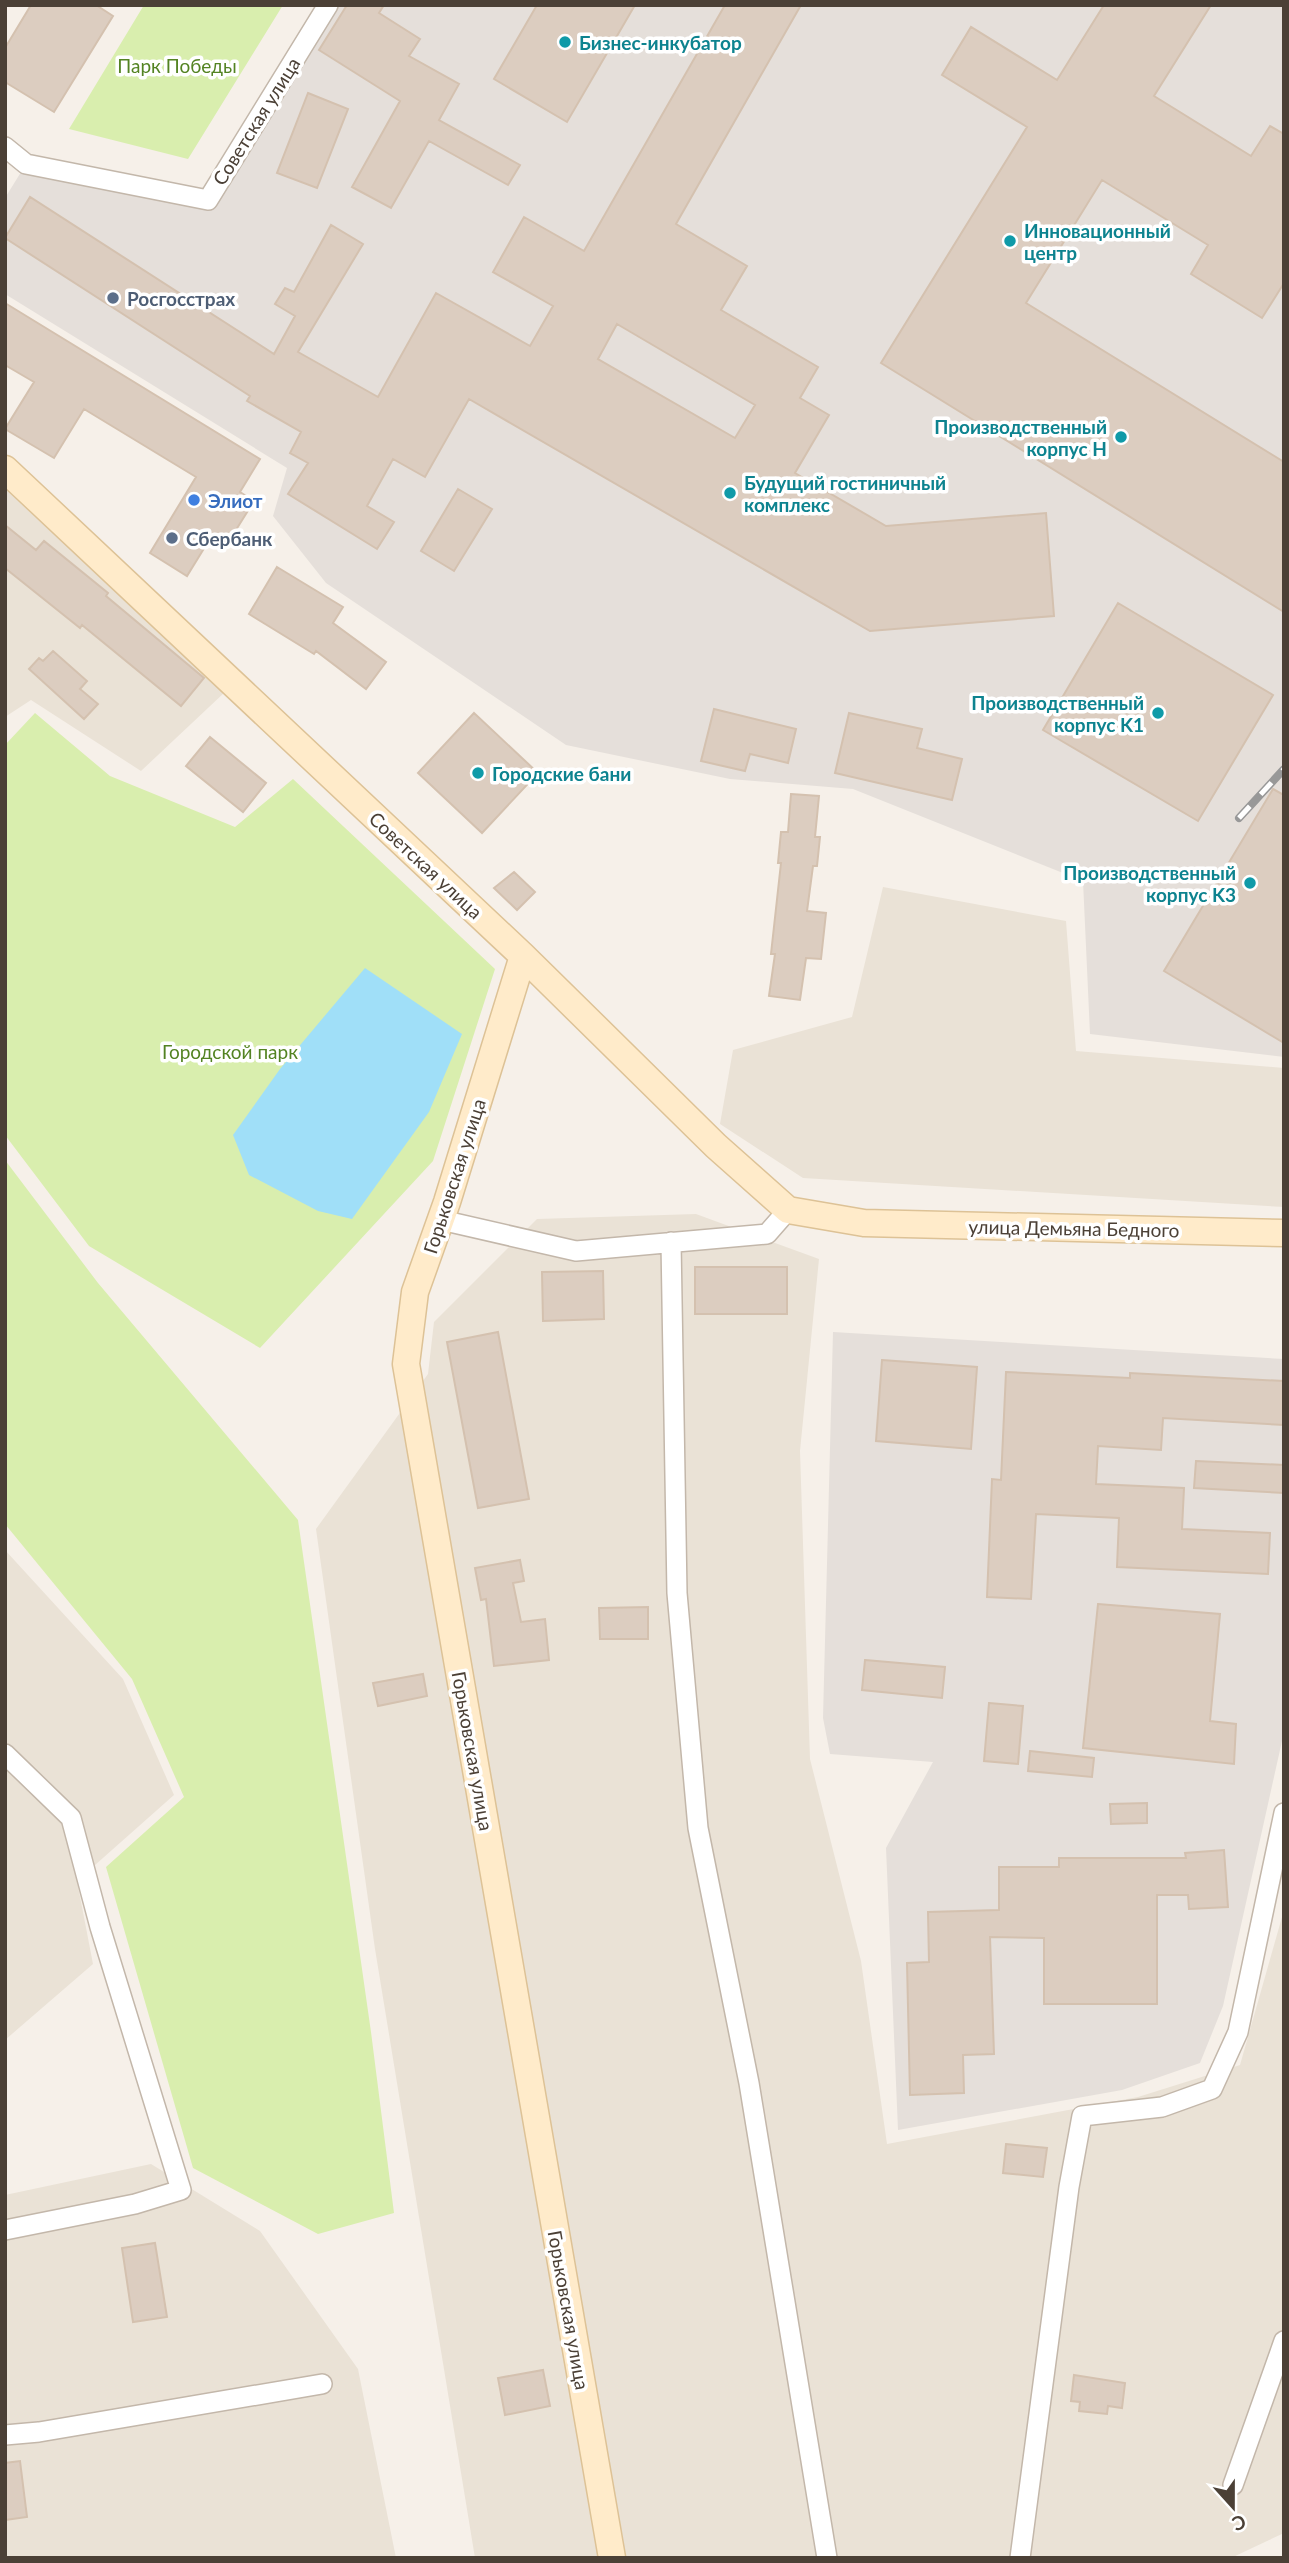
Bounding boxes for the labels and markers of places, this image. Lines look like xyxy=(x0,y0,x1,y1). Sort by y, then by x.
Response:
place label: Бизнес-инкубатор xyxy=(579,31,742,54)
marker: Бизнес-инкубатор xyxy=(557,34,573,50)
place label: Инновационный центр xyxy=(1024,219,1171,264)
marker: Инновационный центр xyxy=(1002,233,1018,249)
place label: Росгосстрах xyxy=(127,287,235,310)
marker: Росгосстрах xyxy=(105,290,121,306)
place label: Производственный корпус H xyxy=(934,415,1107,460)
marker: Производственный корпус H xyxy=(1113,429,1129,445)
place label: Будущий гостиничный комплекс xyxy=(744,471,946,516)
marker: Будущий гостиничный комплекс xyxy=(722,485,738,501)
place label: Элиот xyxy=(208,489,263,512)
marker: Элиот xyxy=(186,492,202,508)
place label: Сбербанк xyxy=(186,527,273,550)
marker: Сбербанк xyxy=(164,530,180,546)
place label: Производственный корпус K1 xyxy=(971,691,1144,736)
marker: Производственный корпус K1 xyxy=(1150,705,1166,721)
place label: Городские бани xyxy=(492,762,631,785)
marker: Городские бани xyxy=(470,765,486,781)
place label: Производственный корпус K3 xyxy=(1063,861,1236,906)
marker: Производственный корпус K3 xyxy=(1242,875,1258,891)

